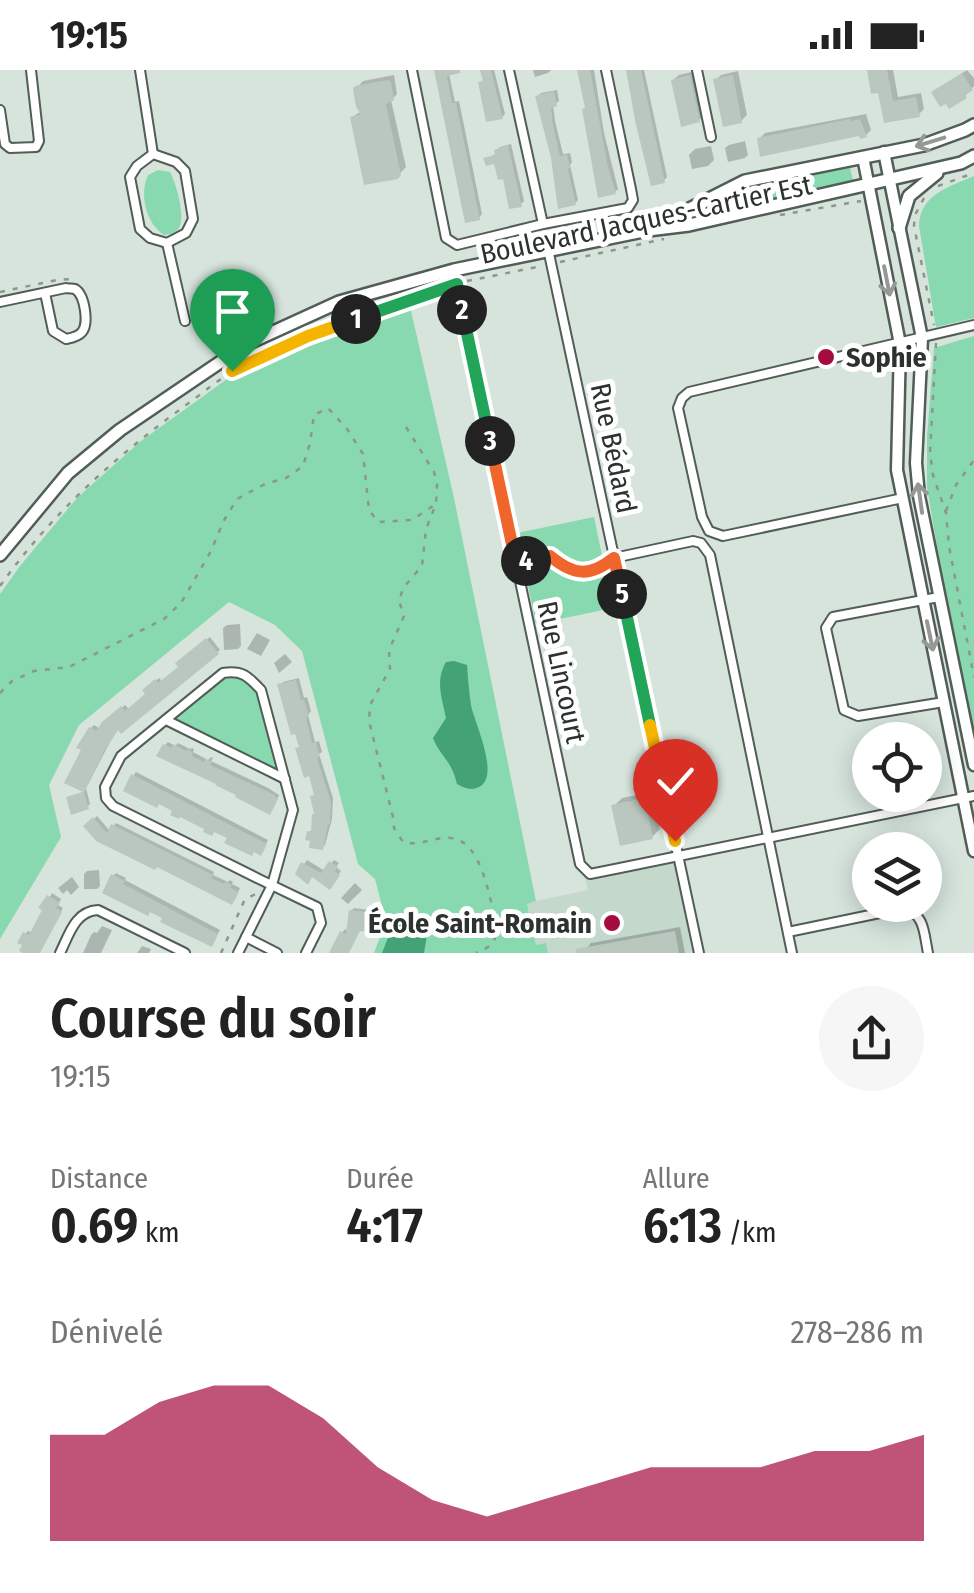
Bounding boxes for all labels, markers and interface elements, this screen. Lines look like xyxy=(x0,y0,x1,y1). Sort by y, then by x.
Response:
text: 19:15 xyxy=(50,12,128,58)
one-way arrow xyxy=(915,134,946,152)
street label: Boulevard Jacques-Cartier Est xyxy=(477,168,816,271)
one-way arrow xyxy=(879,264,898,296)
pin xyxy=(190,269,275,372)
icon: arrive xyxy=(205,284,260,339)
pin: 2 xyxy=(437,285,487,335)
text: 2 xyxy=(456,293,468,326)
pin: 1 xyxy=(331,294,381,344)
text: 1 xyxy=(350,302,362,335)
place label: Sophie xyxy=(846,341,927,374)
marker: Sophie xyxy=(815,346,837,368)
street label: Rue Bédard xyxy=(584,380,643,516)
pin: 3 xyxy=(465,416,515,466)
text: 3 xyxy=(483,424,497,457)
one-way arrow xyxy=(911,482,929,514)
pin: 4 xyxy=(501,536,551,586)
text: 4 xyxy=(519,544,533,577)
pin: 5 xyxy=(597,569,647,619)
text: 5 xyxy=(615,577,629,610)
street label: Rue Lincourt xyxy=(530,598,593,747)
one-way arrow xyxy=(922,620,941,652)
map controls xyxy=(852,722,942,922)
button: locate xyxy=(852,722,942,812)
pin xyxy=(633,739,718,842)
icon: check xyxy=(648,754,703,809)
button: layers xyxy=(852,832,942,922)
place label: École Saint-Romain xyxy=(368,906,592,940)
marker: École Saint-Romain xyxy=(601,912,623,934)
text: Course du soir xyxy=(50,986,376,1052)
button: share xyxy=(819,986,924,1091)
text: 19:15 xyxy=(50,1057,111,1095)
text: Distance xyxy=(50,1162,148,1195)
text: Durée xyxy=(346,1162,414,1195)
text: Allure xyxy=(643,1162,710,1195)
text: 0.69 xyxy=(50,1195,138,1255)
text: 4:17 xyxy=(346,1195,423,1255)
text: 6:13 xyxy=(643,1195,722,1255)
text: km xyxy=(138,1216,180,1249)
text: /km xyxy=(722,1216,777,1249)
text: Dénivelé xyxy=(50,1313,163,1351)
text: 278–286 m xyxy=(790,1313,924,1351)

